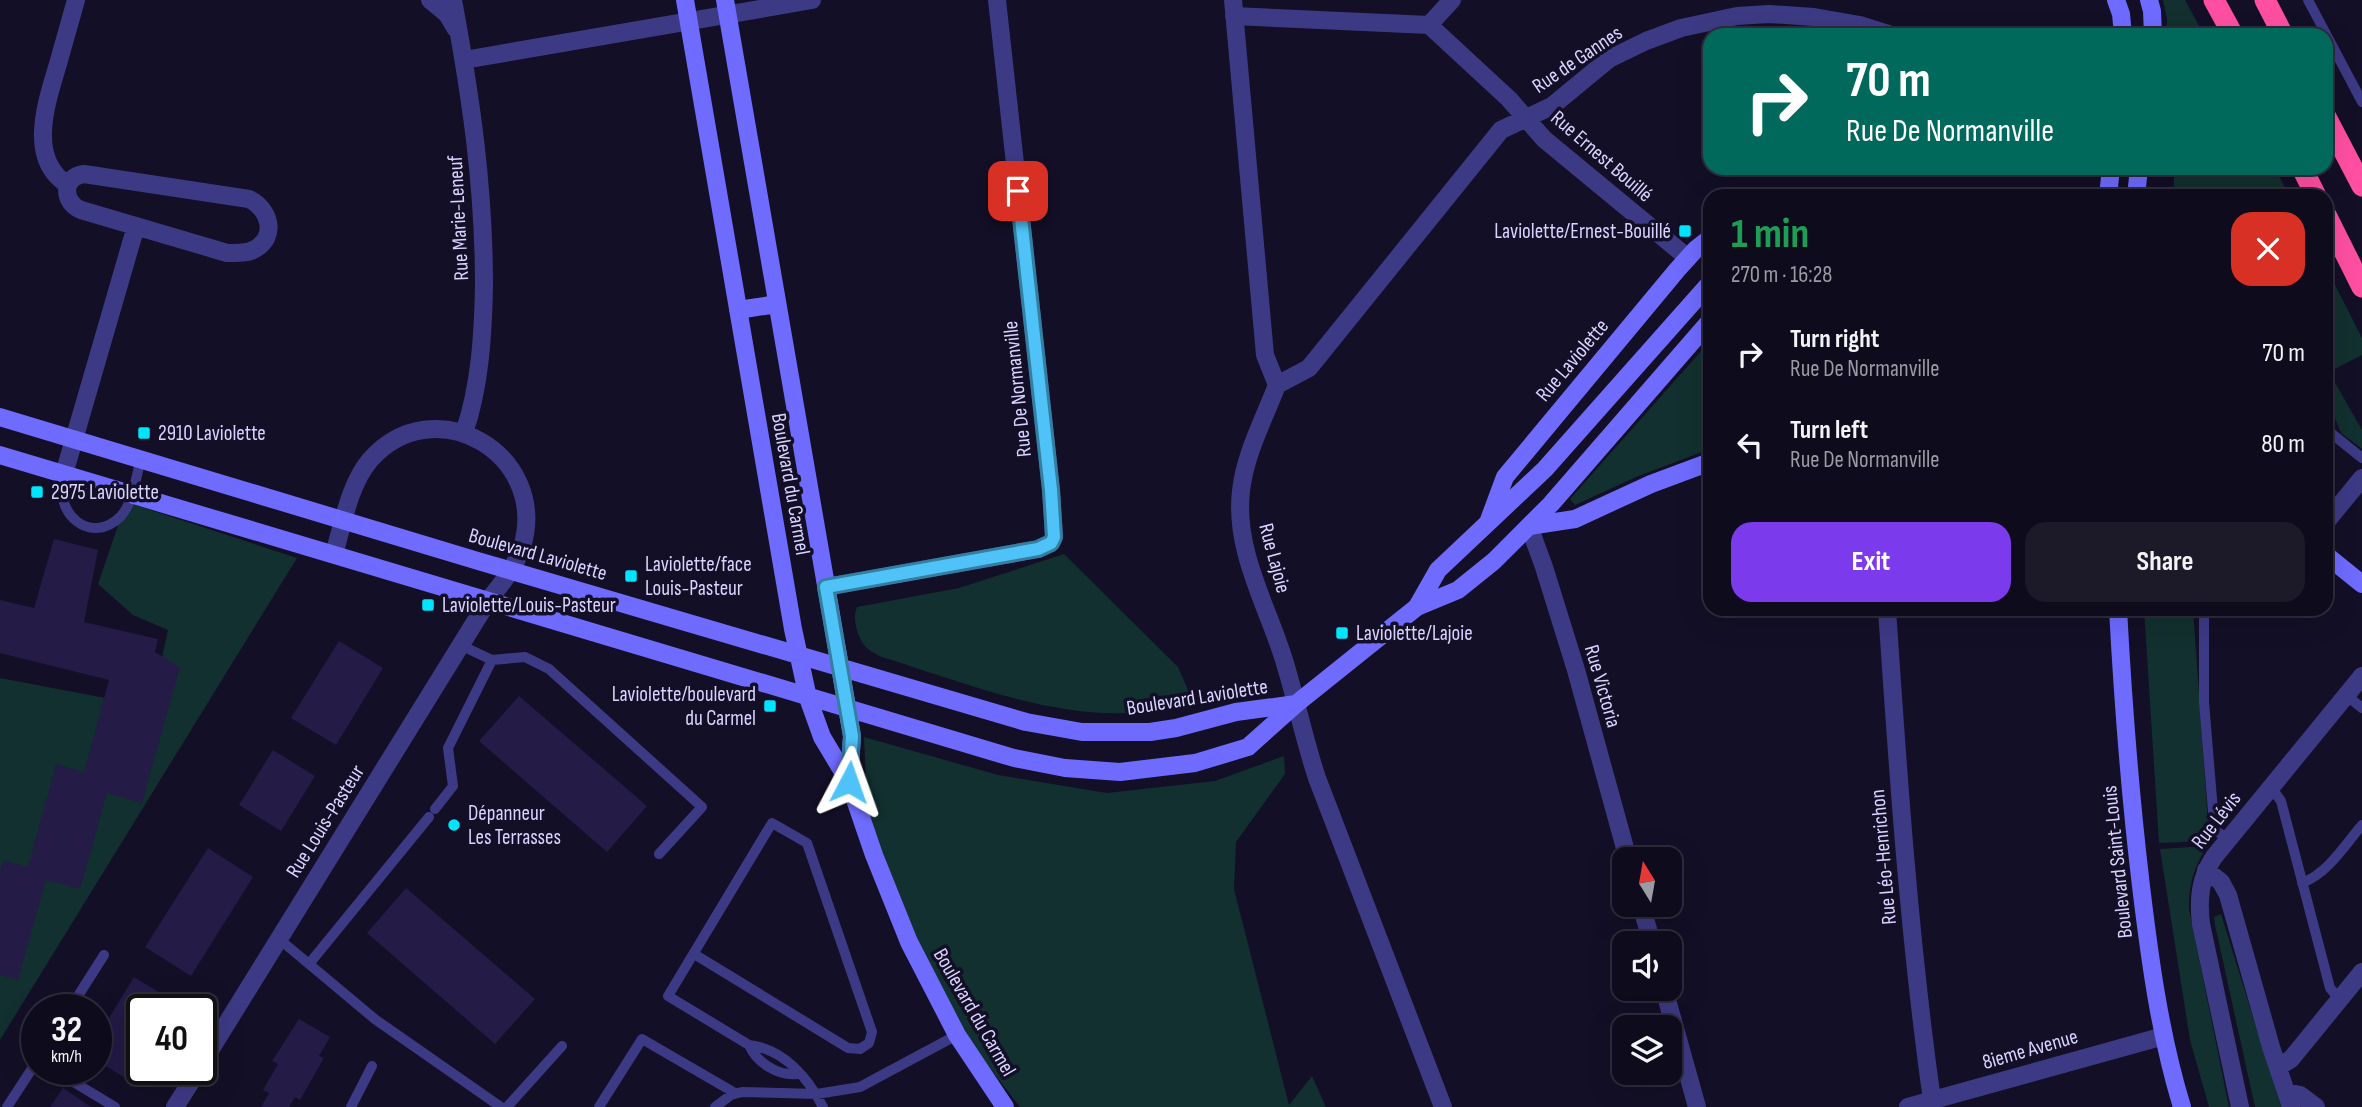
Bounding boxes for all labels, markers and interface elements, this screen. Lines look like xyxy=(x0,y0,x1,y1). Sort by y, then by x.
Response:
street label: Rue de Gannes xyxy=(1528,20,1627,99)
text: 70 m xyxy=(1846,52,1931,111)
icon: right xyxy=(1731,56,1822,147)
street label: Rue Ernest Bouillé xyxy=(1546,105,1658,207)
text: Rue De Normanville xyxy=(1846,112,2054,151)
street label: Rue Marie-Leneuf xyxy=(443,154,474,281)
pin xyxy=(988,161,1048,221)
icon: arrive xyxy=(999,172,1037,210)
text: 1 min xyxy=(1731,209,1809,260)
button: close xyxy=(2231,212,2305,286)
place label: Laviolette/Ernest-Bouillé xyxy=(1494,219,1671,244)
marker: Laviolette/Ernest-Bouillé xyxy=(1677,223,1693,239)
text: 270 m · 16:28 xyxy=(1731,261,1832,289)
street label: Rue Laviolette xyxy=(1531,314,1614,407)
street label: Rue De Normanville xyxy=(998,320,1037,458)
text: Turn right xyxy=(1790,324,1879,355)
icon: right xyxy=(1731,335,1769,373)
text: 70 m xyxy=(2262,338,2305,369)
text: Rue De Normanville xyxy=(1790,355,1940,383)
street label: Boulevard du Carmel xyxy=(766,411,815,557)
text: Turn left xyxy=(1790,415,1868,446)
place label: 2910 Laviolette xyxy=(158,421,266,446)
marker: 2910 Laviolette xyxy=(136,425,152,441)
icon: left xyxy=(1731,426,1769,464)
text: 80 m xyxy=(2261,429,2305,460)
text: Rue De Normanville xyxy=(1790,446,1940,474)
place label: 2975 Laviolette xyxy=(51,480,159,505)
marker: 2975 Laviolette xyxy=(29,484,45,500)
street label: Rue Lajoie xyxy=(1253,521,1296,596)
button: Exit xyxy=(1731,522,2011,602)
button: Share xyxy=(2025,522,2305,602)
street label: Boulevard Laviolette xyxy=(466,523,610,586)
place label: Laviolette/face Louis-Pasteur xyxy=(645,552,752,601)
marker: Laviolette/face Louis-Pasteur xyxy=(623,568,639,584)
place label: Laviolette/Louis-Pasteur xyxy=(442,593,616,618)
marker: Laviolette/Louis-Pasteur xyxy=(420,597,436,613)
place label: Laviolette/Lajoie xyxy=(1356,621,1473,646)
marker: Laviolette/Lajoie xyxy=(1334,625,1350,641)
street label: Rue Victoria xyxy=(1579,642,1626,730)
street label: Boulevard Laviolette xyxy=(1125,674,1269,721)
place label: Laviolette/boulevard du Carmel xyxy=(612,682,756,731)
marker: Laviolette/boulevard du Carmel xyxy=(762,698,778,714)
position arrow xyxy=(812,745,886,819)
street label: Rue Louis-Pasteur xyxy=(281,760,370,882)
street label: Boulevard Saint-Louis xyxy=(2097,784,2138,940)
street label: Rue Lévis xyxy=(2186,787,2246,854)
street label: Rue Léo-Henrichon xyxy=(1865,788,1902,926)
place label: Dépanneur Les Terrasses xyxy=(468,801,561,850)
marker: Dépanneur Les Terrasses xyxy=(446,817,462,833)
north arrow xyxy=(1612,847,1682,917)
map controls xyxy=(1612,847,1682,1085)
button: sound xyxy=(1612,931,1682,1001)
street label: Boulevard du Carmel xyxy=(928,944,1021,1081)
speed limit sign: 40 xyxy=(126,994,217,1085)
text: 32 xyxy=(51,1009,82,1052)
button: layers xyxy=(1612,1015,1682,1085)
street label: 8ieme Avenue xyxy=(1980,1024,2081,1075)
text: km/h xyxy=(51,1046,82,1067)

